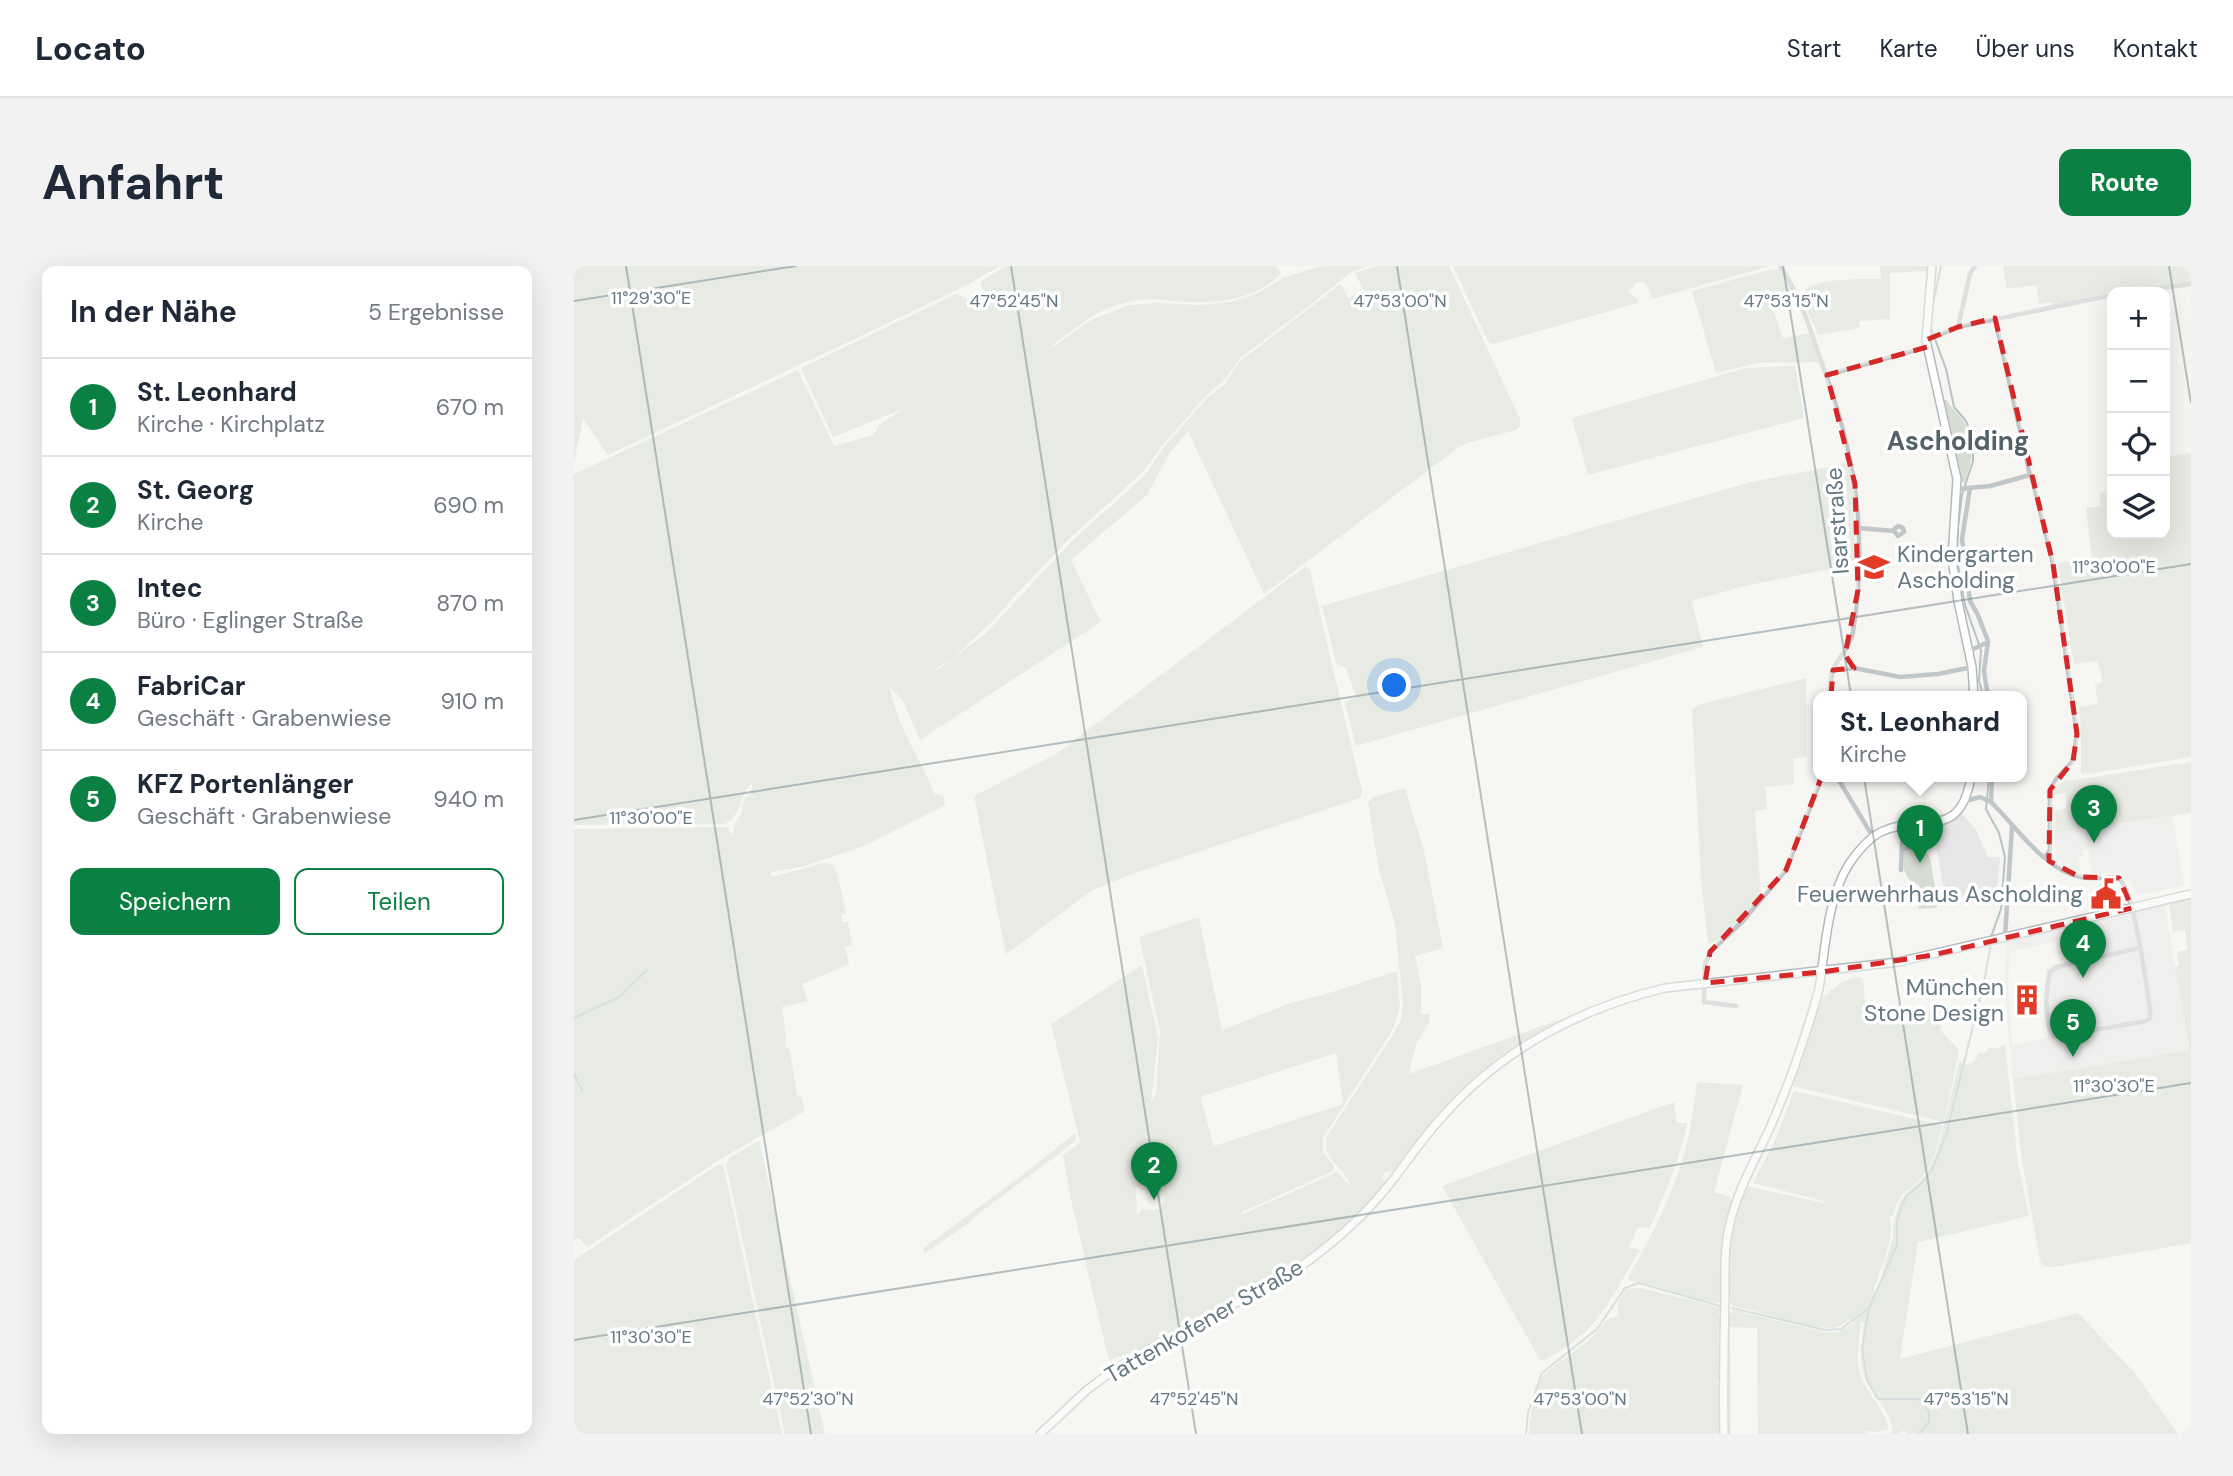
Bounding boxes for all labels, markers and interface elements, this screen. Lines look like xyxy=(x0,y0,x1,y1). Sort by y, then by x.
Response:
text: Locato xyxy=(35,27,146,70)
text: Start xyxy=(1787,33,1841,64)
text: Karte xyxy=(1879,33,1938,64)
text: Über uns xyxy=(1976,33,2075,64)
text: Kontakt xyxy=(2113,33,2198,64)
button: Route xyxy=(2059,149,2191,216)
text: Anfahrt xyxy=(42,150,224,214)
text: 11°29'30"E xyxy=(611,286,691,310)
map controls xyxy=(2107,287,2170,539)
button: + xyxy=(2107,287,2170,350)
text: 47°52'45"N xyxy=(970,289,1058,313)
text: 47°53'00"N xyxy=(1353,289,1447,313)
text: 47°53'15"N xyxy=(1743,289,1829,313)
text: In der Nähe xyxy=(70,292,237,331)
text: 5 Ergebnisse xyxy=(368,297,504,327)
button: − xyxy=(2107,350,2170,413)
text: St. Leonhard xyxy=(137,375,297,409)
text: 1 xyxy=(89,392,97,422)
text: 670 m xyxy=(436,392,504,422)
text: Kirche · Kirchplatz xyxy=(137,409,325,439)
button: locate xyxy=(2107,413,2170,476)
district label: Ascholding xyxy=(1887,424,2029,458)
street label: Isarstraße xyxy=(1818,467,1856,575)
text: St. Georg xyxy=(137,473,254,507)
button: layers xyxy=(2107,476,2170,539)
text: 2 xyxy=(86,490,100,520)
text: 690 m xyxy=(433,490,504,520)
text: Kirche xyxy=(137,507,203,537)
place label: Kindergarten Ascholding xyxy=(1897,539,2034,595)
school or university icon: Kindergarten Ascholding xyxy=(1857,550,1891,584)
text: 11°30'00"E xyxy=(2072,555,2156,579)
text: Intec xyxy=(137,571,202,605)
text: 3 xyxy=(86,588,100,618)
text: 870 m xyxy=(436,588,504,618)
text: Büro · Eglinger Straße xyxy=(137,605,364,635)
your location xyxy=(1377,668,1411,702)
text: FabriCar xyxy=(137,669,245,703)
text: 4 xyxy=(86,686,100,716)
text: 910 m xyxy=(440,686,504,716)
popup xyxy=(1813,691,2027,782)
text: Geschäft · Grabenwiese xyxy=(137,703,391,733)
text: St. Leonhard xyxy=(1840,705,2000,739)
text: Kirche xyxy=(1840,739,1907,769)
text: KFZ Portenlänger xyxy=(137,767,353,801)
text: 5 xyxy=(86,784,100,814)
text: 940 m xyxy=(433,784,504,814)
pin: 3 xyxy=(2071,785,2117,843)
text: Geschäft · Grabenwiese xyxy=(137,801,391,831)
pin: 1 xyxy=(1897,805,1943,863)
text: 11°30'00"E xyxy=(609,806,693,830)
button: Speichern xyxy=(70,868,280,935)
button: Teilen xyxy=(294,868,504,935)
public building icon: Feuerwehrhaus Ascholding xyxy=(2089,877,2123,911)
place label: Feuerwehrhaus Ascholding xyxy=(1797,879,2083,909)
pin: 4 xyxy=(2060,920,2106,978)
place label: München Stone Design xyxy=(1864,972,2004,1028)
building icon: München Stone Design xyxy=(2010,983,2044,1017)
pin: 5 xyxy=(2050,999,2096,1057)
text: 11°30'30"E xyxy=(2073,1074,2155,1098)
pin: 2 xyxy=(1131,1142,1177,1200)
street label: Tattenkofener Straße xyxy=(1099,1252,1309,1390)
text: 11°30'30"E xyxy=(610,1325,692,1349)
text: 47°52'30"N xyxy=(762,1387,854,1411)
text: 47°52'45"N xyxy=(1150,1387,1238,1411)
text: 47°53'00"N xyxy=(1533,1387,1627,1411)
text: 47°53'15"N xyxy=(1923,1387,2009,1411)

